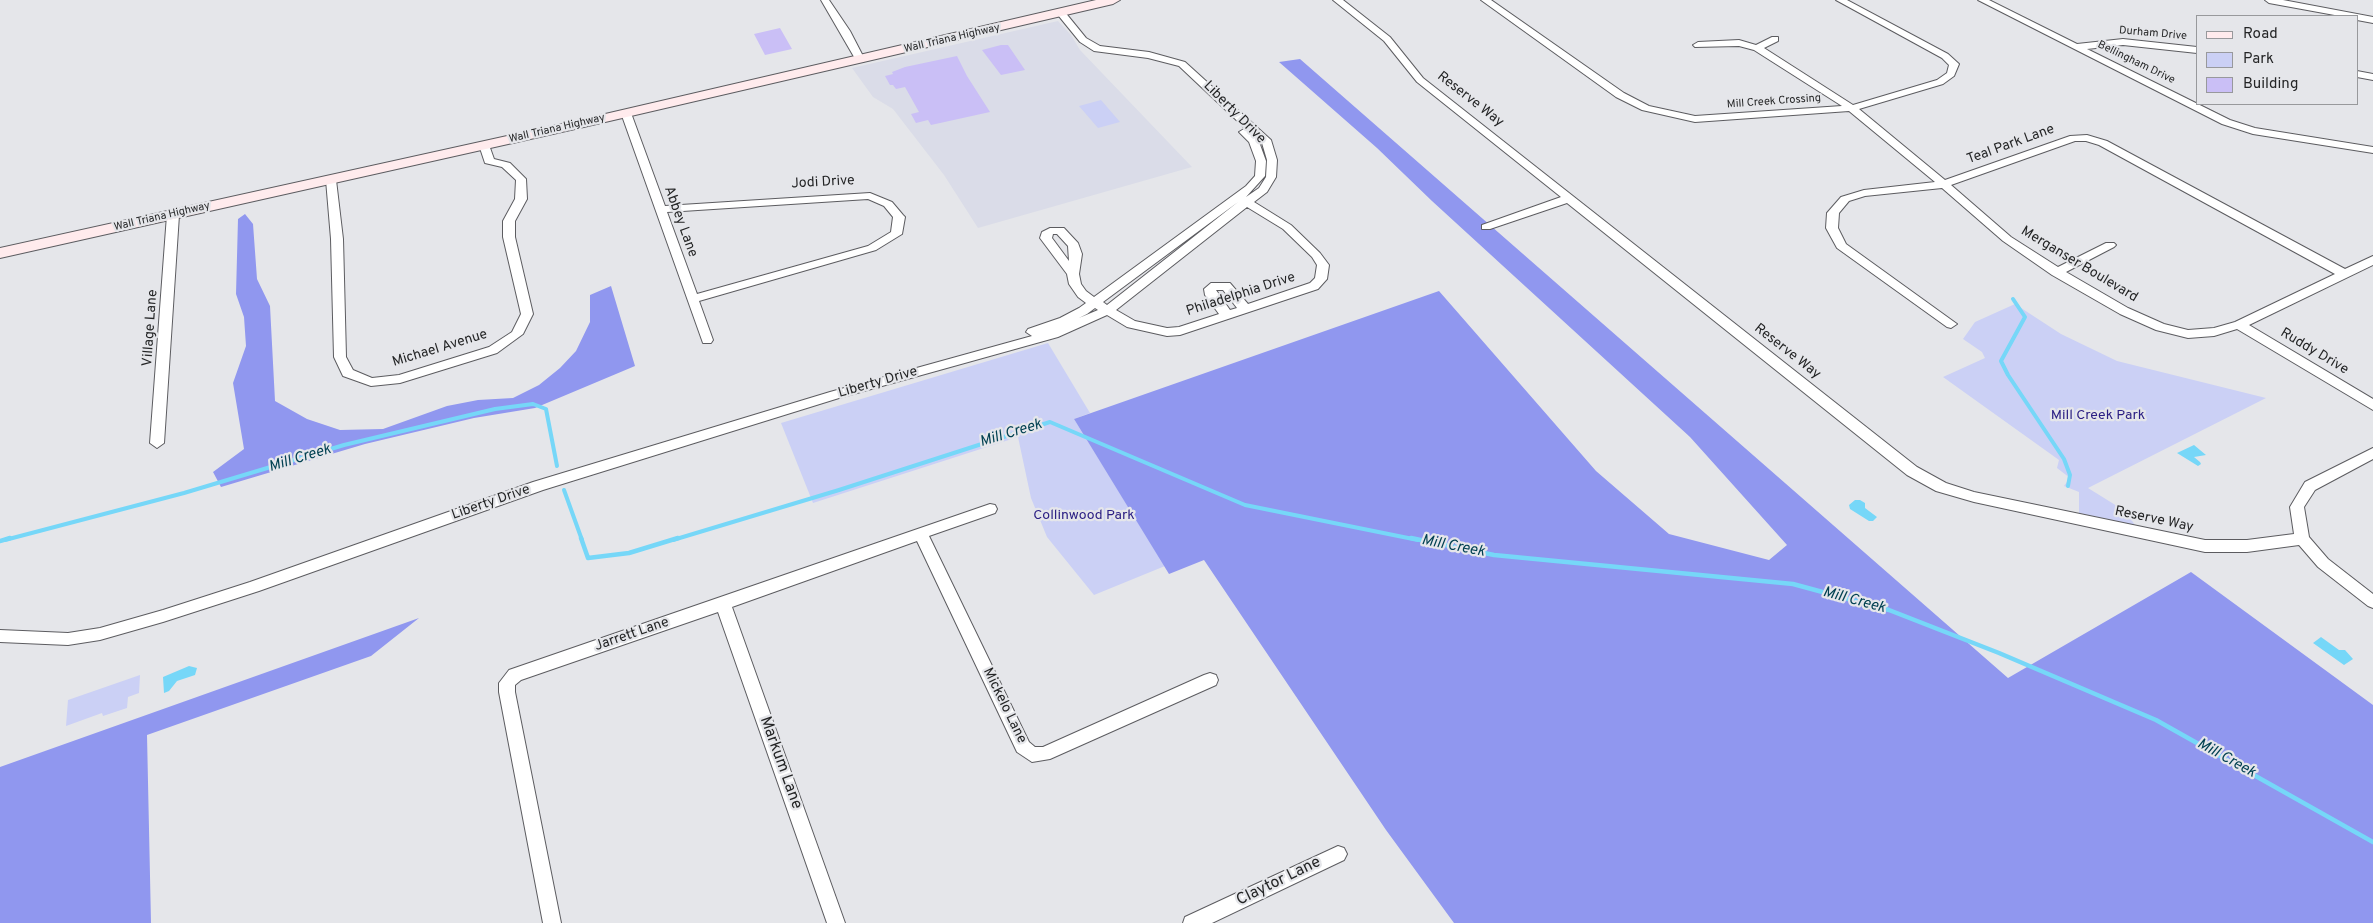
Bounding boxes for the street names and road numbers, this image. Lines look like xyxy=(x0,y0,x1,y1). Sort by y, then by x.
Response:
street label: Wall Triana Highway xyxy=(903,22,1001,56)
street label: Durham Drive xyxy=(2118,24,2188,44)
street label: Bellingham Drive xyxy=(2095,39,2177,87)
street label: Reserve Way xyxy=(1433,69,1507,131)
street label: Liberty Drive xyxy=(1199,78,1269,148)
street label: Mill Creek Crossing xyxy=(1726,92,1822,112)
street label: Wall Triana Highway xyxy=(508,112,606,146)
street label: Teal Park Lane xyxy=(1965,121,2057,169)
street label: Jodi Drive xyxy=(791,173,855,193)
street label: Abbey Lane xyxy=(659,184,701,260)
street label: Wall Triana Highway xyxy=(113,200,211,234)
street label: Merganser Boulevard xyxy=(2017,223,2141,307)
street label: Philadelphia Drive xyxy=(1184,269,1298,321)
street label: Village Lane xyxy=(140,289,162,367)
street label: Reserve Way xyxy=(1750,321,1824,383)
street label: Ruddy Drive xyxy=(2277,325,2351,379)
street label: Michael Avenue xyxy=(390,327,490,371)
street label: Liberty Drive xyxy=(836,364,920,402)
street label: Liberty Drive xyxy=(450,482,532,524)
street label: Reserve Way xyxy=(2113,503,2195,537)
street label: Jarrett Lane xyxy=(593,614,671,656)
street label: Mickelo Lane xyxy=(978,665,1030,747)
street label: Markum Lane xyxy=(754,714,806,812)
street label: Claytor Lane xyxy=(1234,853,1324,911)

